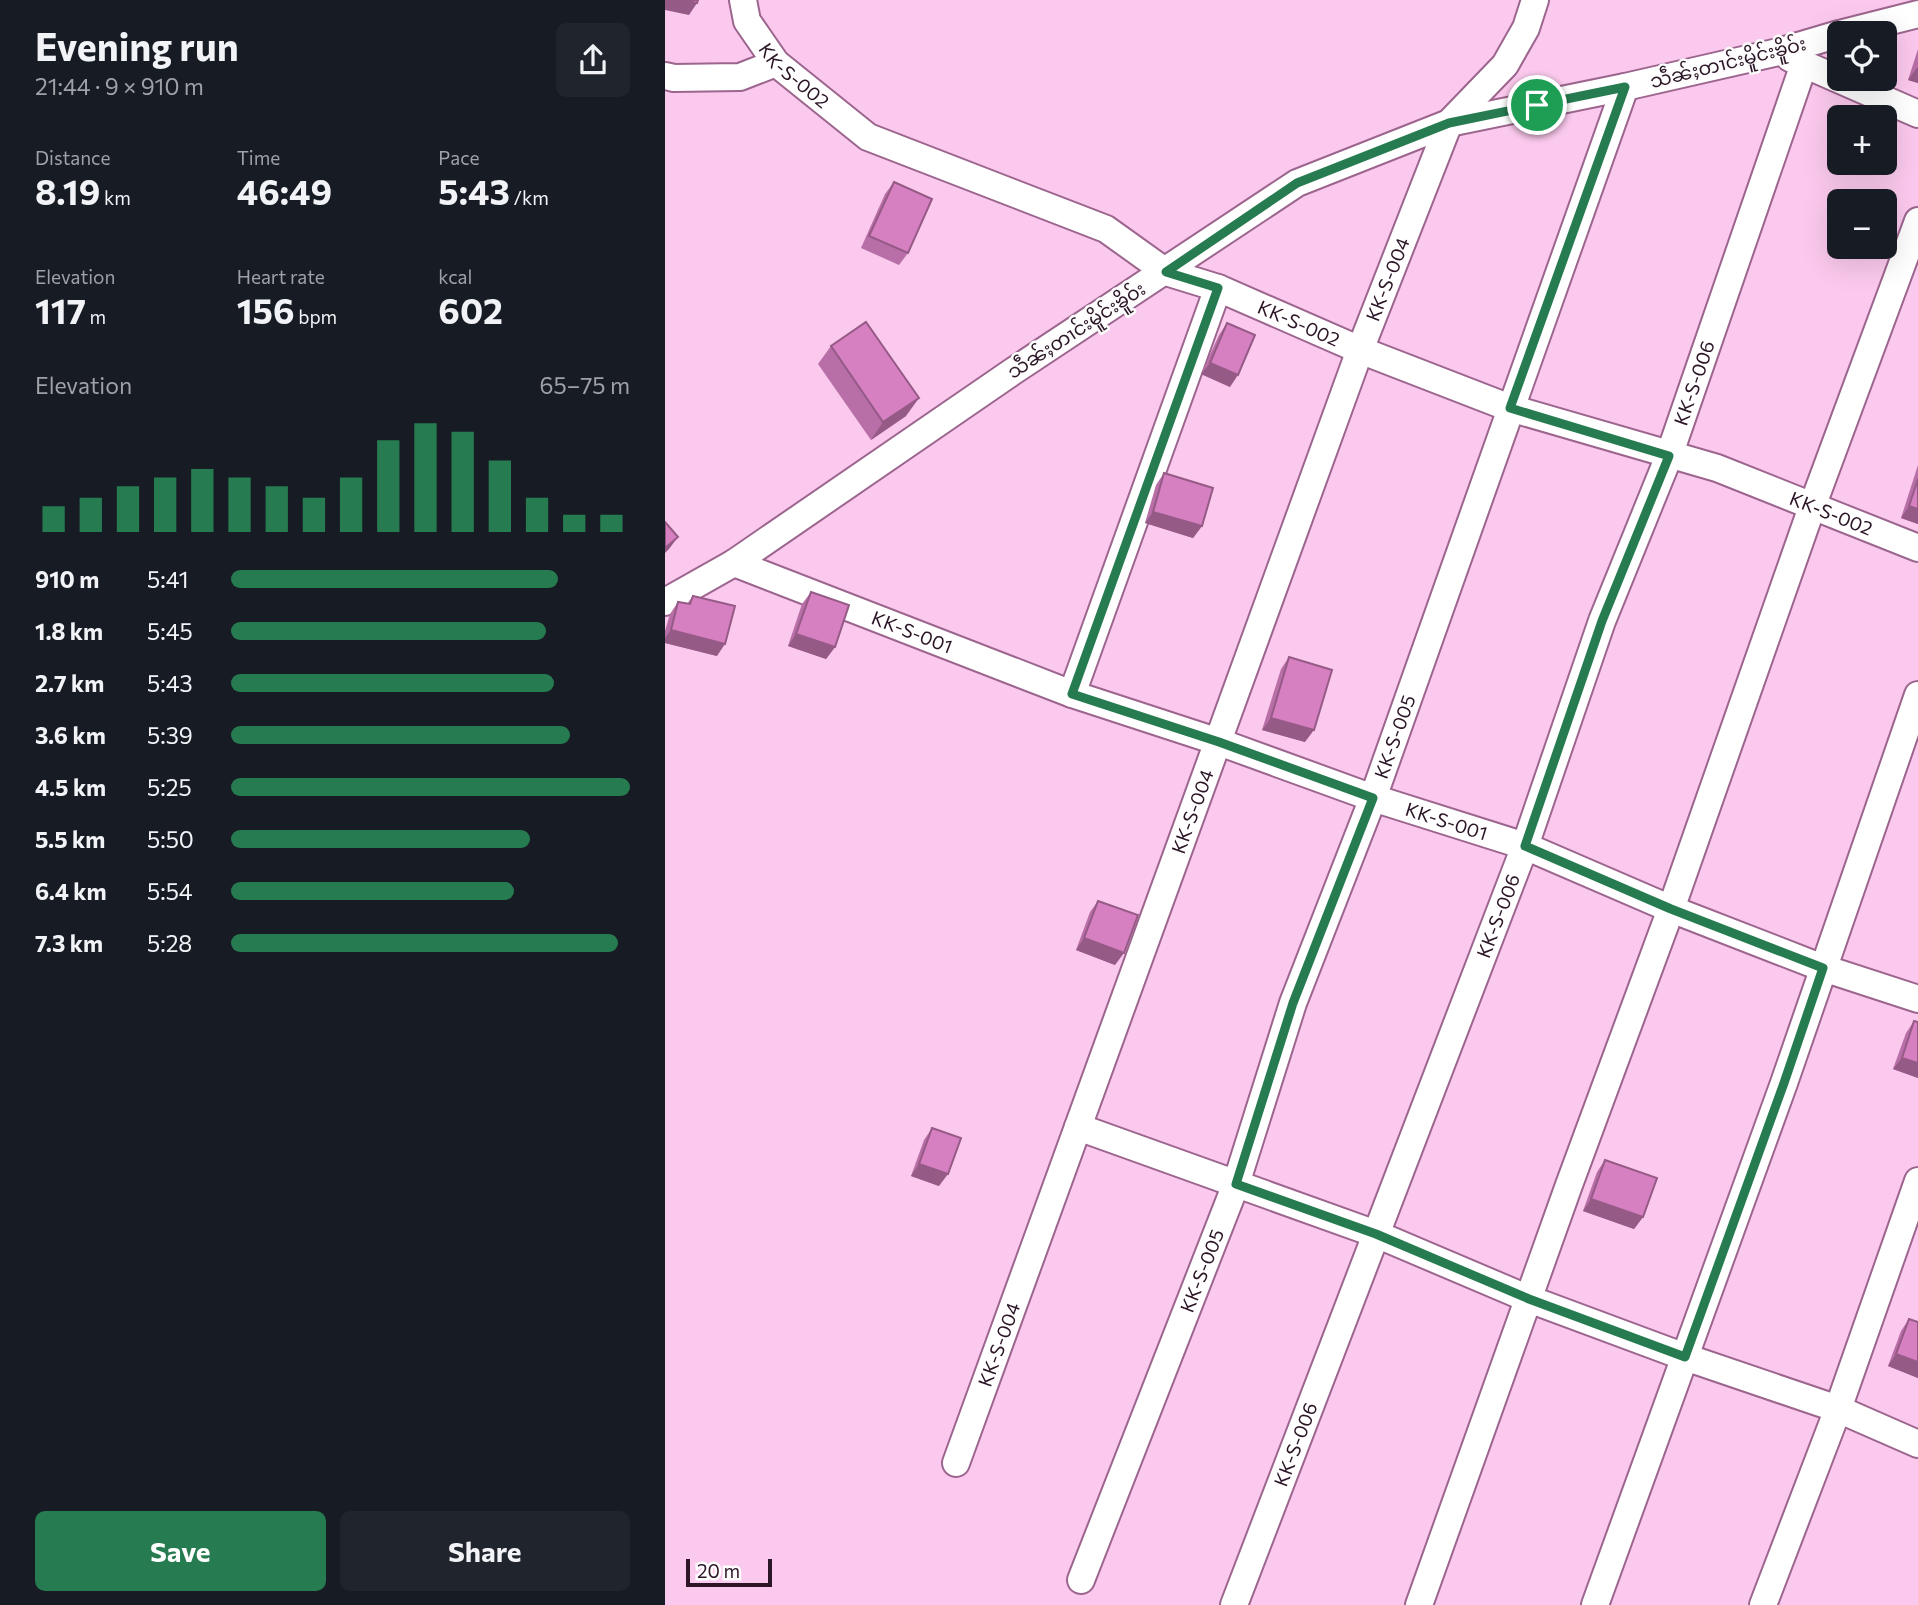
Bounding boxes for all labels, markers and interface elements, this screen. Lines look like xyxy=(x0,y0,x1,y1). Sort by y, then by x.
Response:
map controls xyxy=(1827,21,1897,259)
button: locate xyxy=(1827,21,1897,91)
text: Evening run xyxy=(35,22,239,69)
button: share xyxy=(556,23,630,97)
street label: သဵၼ်ႈတၢင်းမိူင်းၶိူဝ်း xyxy=(1647,29,1810,98)
street label: KK-S-002 xyxy=(754,38,834,112)
text: 21:44 · 9 × 910 m xyxy=(35,72,204,100)
pin xyxy=(1507,75,1567,135)
icon: arrive xyxy=(1518,86,1556,124)
button: + xyxy=(1827,105,1897,175)
text: Distance xyxy=(35,146,111,169)
text: Time xyxy=(237,146,280,169)
text: Pace xyxy=(438,146,480,169)
text: 8.19 xyxy=(35,169,100,212)
text: 46:49 xyxy=(237,169,332,212)
text: 5:43 xyxy=(438,169,510,212)
text: km xyxy=(100,186,131,209)
text: /km xyxy=(510,186,549,209)
button: − xyxy=(1827,189,1897,259)
street label: KK-S-004 xyxy=(1361,234,1414,324)
text: Elevation xyxy=(35,265,115,288)
text: Heart rate xyxy=(237,265,325,288)
text: kcal xyxy=(438,265,472,288)
street label: သဵၼ်ႈတၢင်းမိူင်းၶိူဝ်း xyxy=(1001,275,1152,388)
text: 117 xyxy=(35,288,86,331)
text: 156 xyxy=(237,288,295,331)
text: 602 xyxy=(438,288,503,331)
street label: KK-S-002 xyxy=(1254,295,1343,351)
text: m xyxy=(86,305,106,328)
text: bpm xyxy=(295,305,337,328)
street label: KK-S-006 xyxy=(1668,337,1719,428)
text: Elevation xyxy=(35,371,132,399)
text: 65–75 m xyxy=(540,371,630,399)
street label: KK-S-002 xyxy=(1787,486,1876,540)
text: 910 m xyxy=(35,565,99,593)
text: 5:41 xyxy=(147,565,189,593)
street label: KK-S-001 xyxy=(869,606,956,658)
text: 1.8 km xyxy=(35,617,103,645)
text: 5:45 xyxy=(147,617,193,645)
text: 2.7 km xyxy=(35,669,104,697)
text: 5:43 xyxy=(147,669,193,697)
street label: KK-S-005 xyxy=(1369,692,1420,782)
text: 3.6 km xyxy=(35,721,106,749)
text: 5:39 xyxy=(147,721,193,749)
street label: KK-S-004 xyxy=(1166,766,1218,857)
text: 4.5 km xyxy=(35,773,106,801)
text: 5:25 xyxy=(147,773,192,801)
street label: KK-S-001 xyxy=(1403,797,1490,844)
text: 5.5 km xyxy=(35,825,105,853)
text: 5:50 xyxy=(147,825,194,853)
street label: KK-S-006 xyxy=(1471,870,1524,961)
text: 6.4 km xyxy=(35,877,107,905)
text: 5:54 xyxy=(147,877,193,905)
text: 7.3 km xyxy=(35,929,103,957)
text: 5:28 xyxy=(147,929,192,957)
street label: KK-S-005 xyxy=(1175,1226,1228,1316)
street label: KK-S-004 xyxy=(973,1299,1024,1390)
street label: KK-S-006 xyxy=(1269,1399,1322,1489)
button: Save xyxy=(35,1511,326,1591)
button: Share xyxy=(340,1511,630,1591)
scale bar xyxy=(686,1556,772,1588)
text: 20 m xyxy=(697,1559,740,1582)

